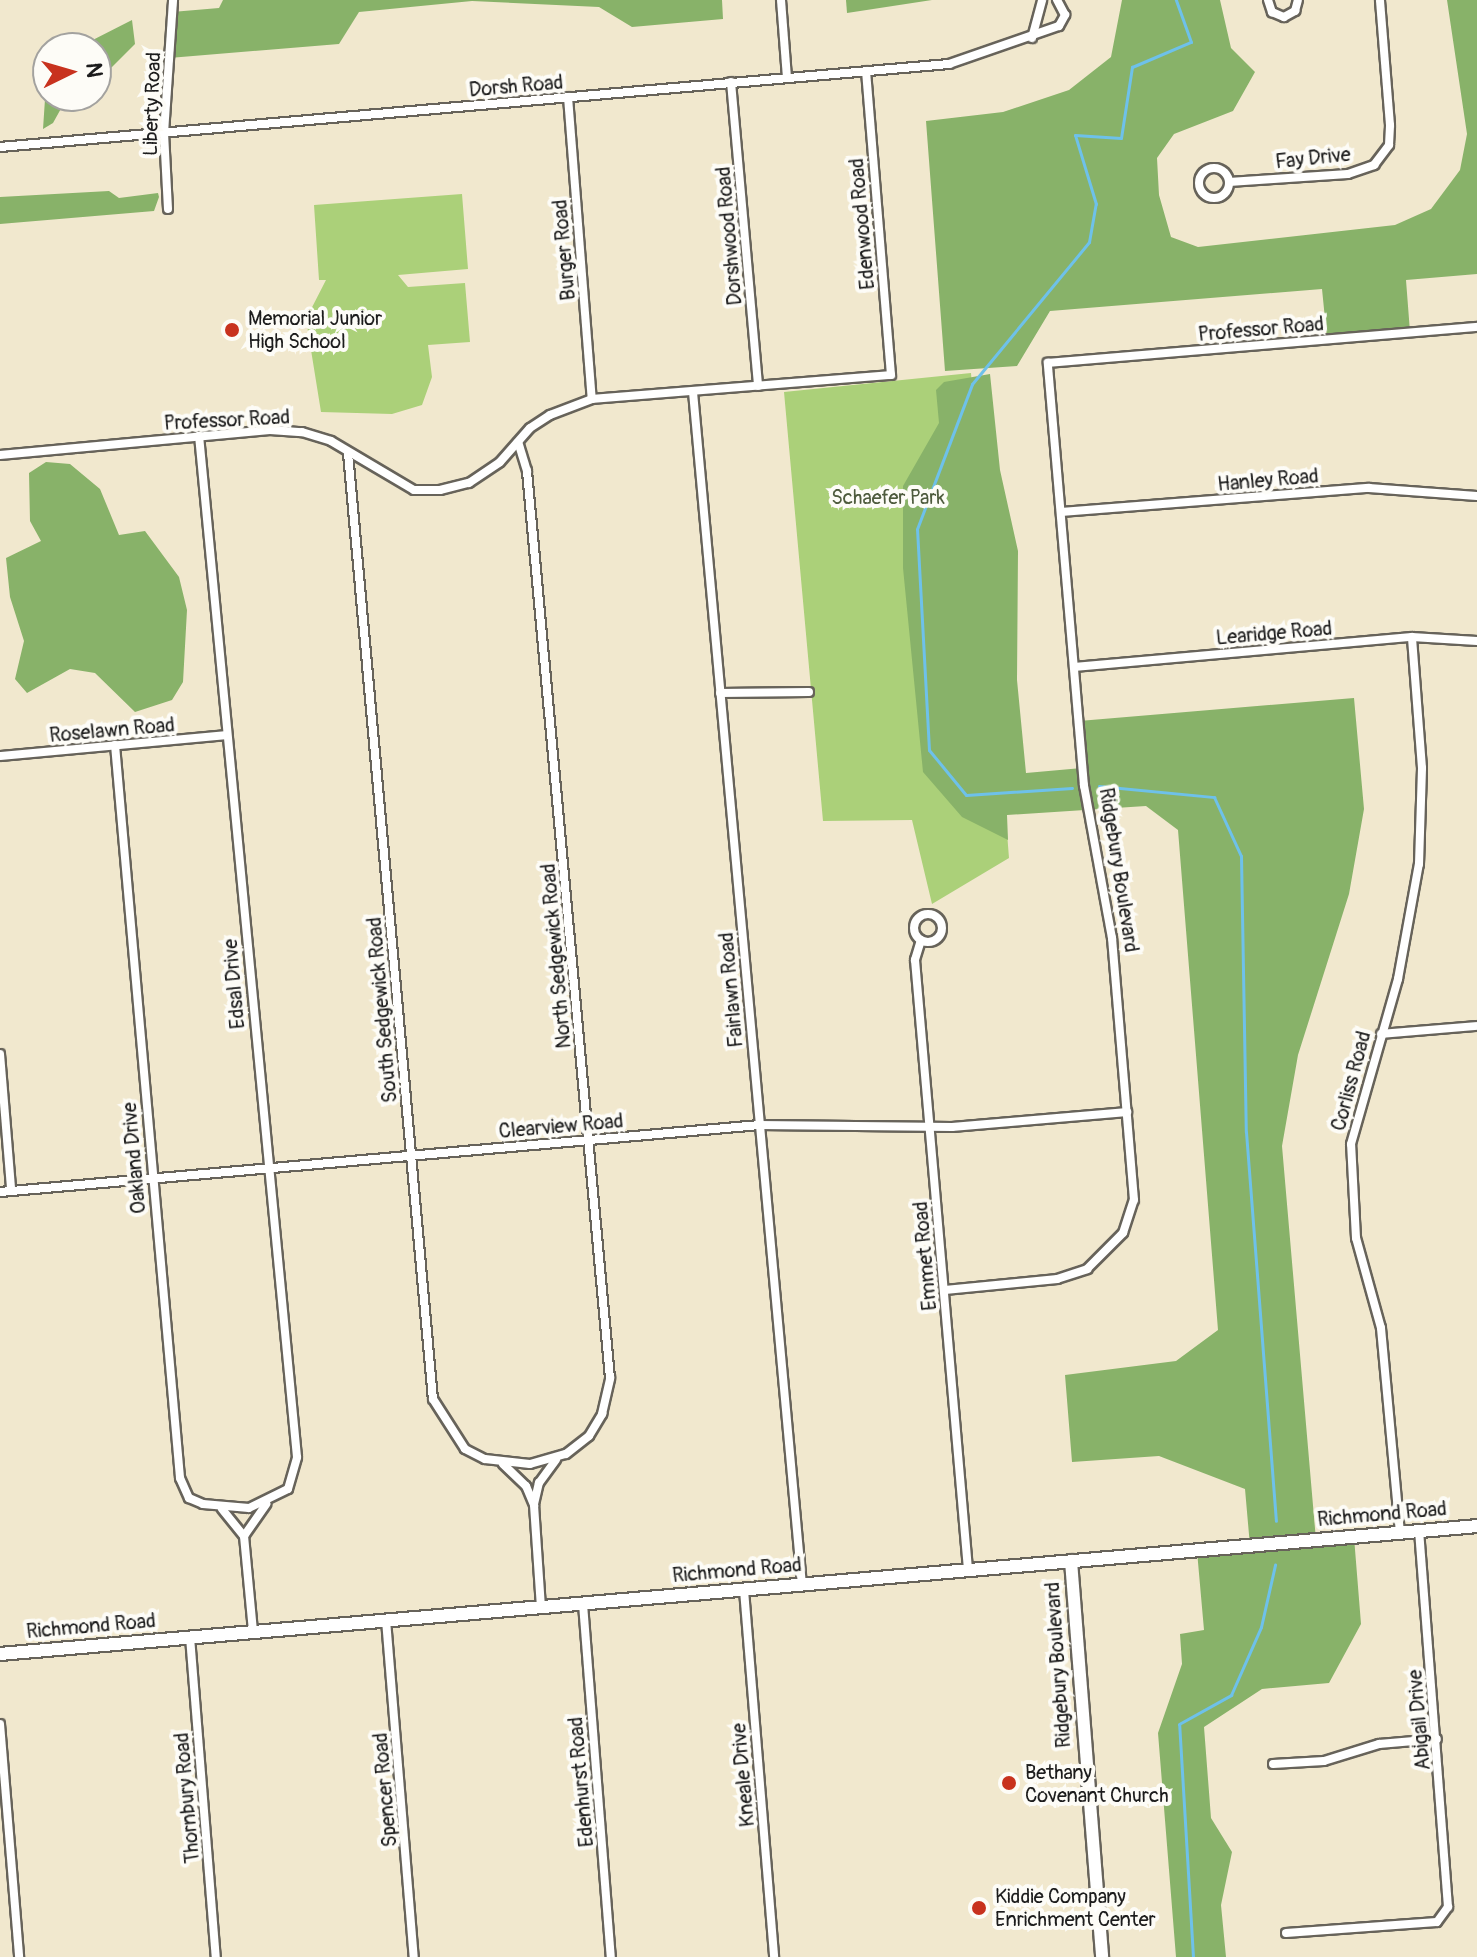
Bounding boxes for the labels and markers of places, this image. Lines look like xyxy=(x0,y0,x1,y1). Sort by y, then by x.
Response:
place label: Memorial Junior High School xyxy=(248,306,382,353)
marker: Memorial Junior High School xyxy=(223,321,241,339)
place label: Bethany Covenant Church xyxy=(1025,1760,1169,1807)
marker: Bethany Covenant Church xyxy=(1000,1774,1018,1792)
place label: Kiddie Company Enrichment Center xyxy=(995,1884,1156,1931)
marker: Kiddie Company Enrichment Center xyxy=(970,1899,988,1917)

